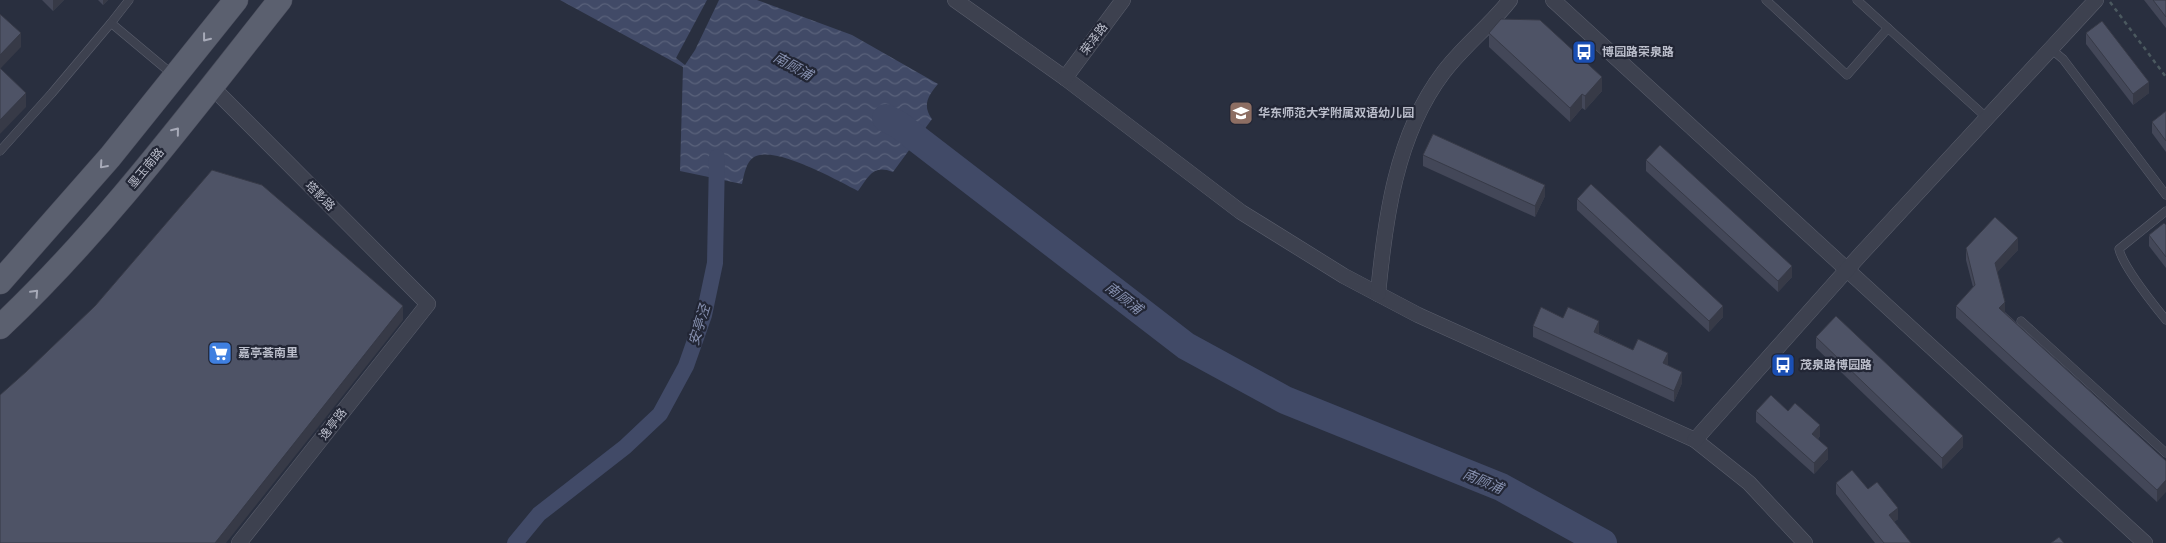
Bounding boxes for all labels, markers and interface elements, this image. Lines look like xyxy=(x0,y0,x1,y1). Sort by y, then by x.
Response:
street label: 荣泽路 xyxy=(1078,20,1110,58)
one-way arrow xyxy=(203,32,211,41)
bus stop icon: 博园路荣泉路 xyxy=(1571,39,1597,65)
place label: 博园路荣泉路 xyxy=(1602,45,1674,59)
water label: 南顾浦 xyxy=(771,49,817,84)
school or university icon: 华东师范大学附属双语幼儿园 xyxy=(1228,100,1254,126)
place label: 华东师范大学附属双语幼儿园 xyxy=(1258,106,1414,120)
one-way arrow xyxy=(171,128,179,137)
street label: 墨玉南路 xyxy=(125,145,167,191)
one-way arrow xyxy=(100,159,109,168)
street label: 塔影路 xyxy=(302,178,338,214)
water label: 南顾浦 xyxy=(1103,279,1147,318)
one-way arrow xyxy=(29,289,38,298)
water label: 安亭泾 xyxy=(685,301,713,347)
supermarket icon: 嘉亭荟南里 xyxy=(207,340,233,366)
place label: 嘉亭荟南里 xyxy=(238,346,298,360)
bus stop icon: 茂泉路博园路 xyxy=(1770,352,1796,378)
place label: 茂泉路博园路 xyxy=(1800,358,1872,372)
street label: 逸亭路 xyxy=(316,406,350,442)
water label: 南顾浦 xyxy=(1461,465,1507,497)

